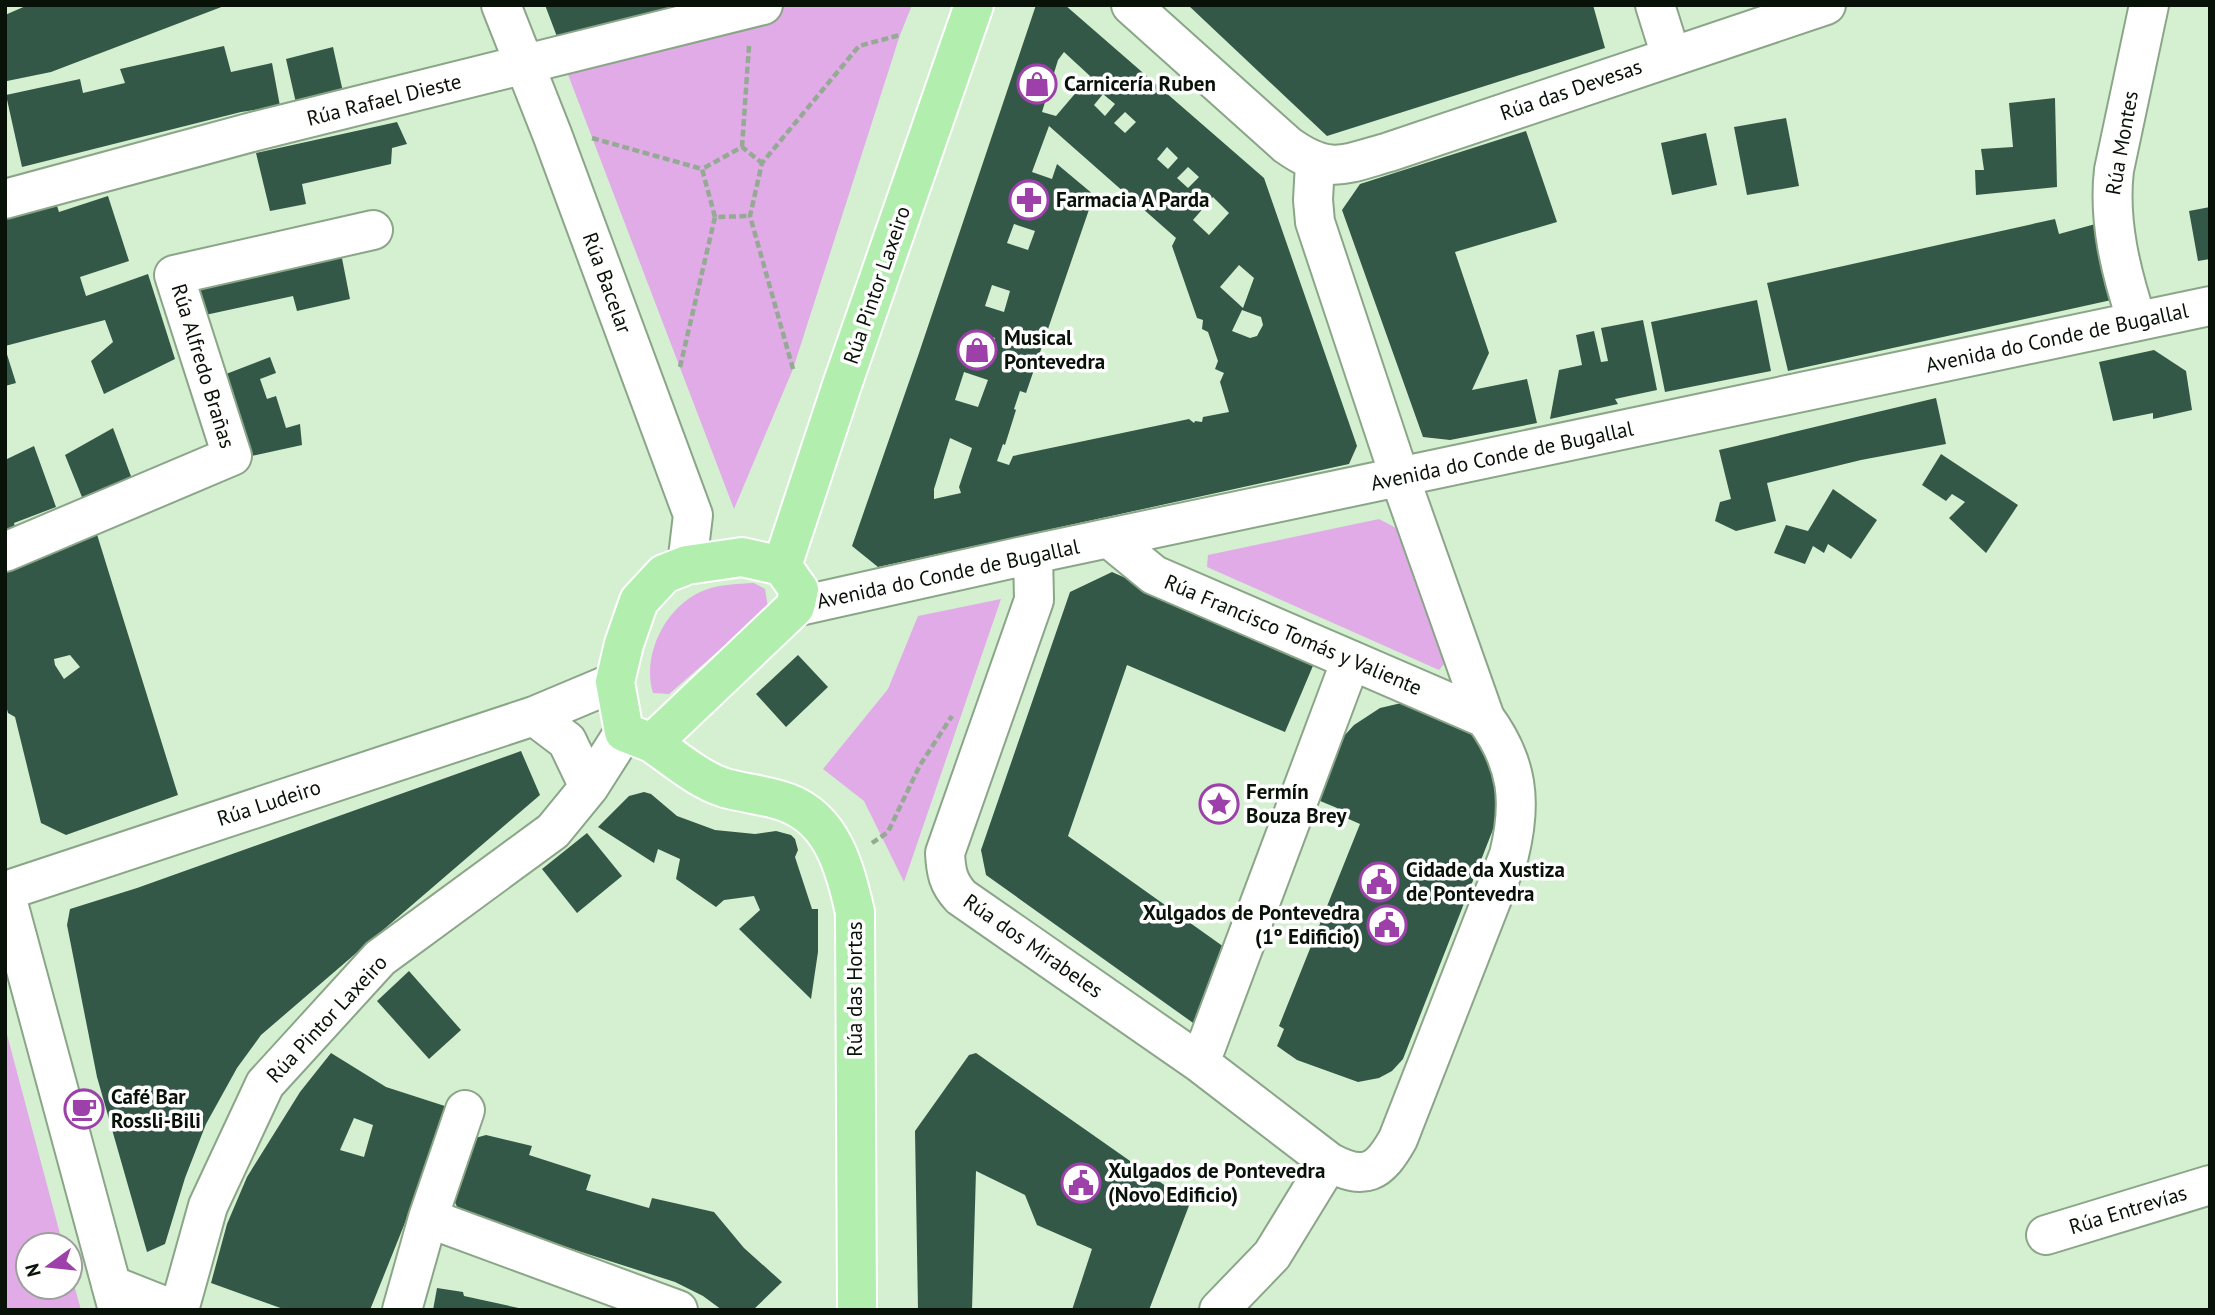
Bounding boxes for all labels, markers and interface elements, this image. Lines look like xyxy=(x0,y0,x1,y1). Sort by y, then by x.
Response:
street label: Rúa das Devesas xyxy=(1496,53,1645,126)
shop icon: Carnicería Ruben xyxy=(1016,63,1058,105)
street label: Rúa Rafael Dieste xyxy=(304,67,464,132)
place label: Carnicería Ruben xyxy=(1064,70,1216,97)
street label: Rúa Montes xyxy=(2099,89,2144,197)
pharmacy icon: Farmacia A Parda xyxy=(1008,179,1050,221)
place label: Farmacia A Parda xyxy=(1056,186,1209,213)
street label: Rúa Pintor Laxeiro xyxy=(837,202,916,367)
street label: Rúa Bacelar xyxy=(577,229,638,337)
street label: Rúa Alfredo Brañas xyxy=(166,280,241,451)
street label: Avenida do Conde de Bugallal xyxy=(1923,296,2191,379)
place label: Musical Pontevedra xyxy=(1004,324,1105,375)
shop icon: Musical Pontevedra xyxy=(956,329,998,371)
street label: Avenida do Conde de Bugallal xyxy=(1368,414,1636,497)
street label: Avenida do Conde de Bugallal xyxy=(814,532,1082,615)
street label: Rúa Francisco Tomás y Valiente xyxy=(1160,568,1426,701)
street label: Rúa Ludeiro xyxy=(214,773,324,832)
place label: Fermín Bouza Brey xyxy=(1246,778,1347,829)
place icon: Fermín Bouza Brey xyxy=(1198,783,1240,825)
place label: Cidade da Xustiza de Pontevedra xyxy=(1406,856,1565,907)
public building icon: Cidade da Xustiza de Pontevedra xyxy=(1358,861,1400,903)
street label: Rúa dos Mirabeles xyxy=(958,887,1108,1004)
place label: Xulgados de Pontevedra (1º Edificio) xyxy=(1143,899,1360,950)
public building icon: Xulgados de Pontevedra (1º Edificio) xyxy=(1366,904,1408,946)
street label: Rúa das Hortas xyxy=(841,921,868,1057)
street label: Rúa Pintor Laxeiro xyxy=(260,949,393,1088)
place label: Café Bar Rossli-Bili xyxy=(111,1083,201,1134)
cafe icon: Café Bar Rossli-Bili xyxy=(63,1088,105,1130)
place label: Xulgados de Pontevedra (Novo Edificio) xyxy=(1108,1157,1325,1208)
public building icon: Xulgados de Pontevedra (Novo Edificio) xyxy=(1060,1162,1102,1204)
street label: Rúa Entrevías xyxy=(2066,1179,2190,1240)
north arrow xyxy=(14,1231,84,1301)
text: N xyxy=(19,1261,46,1280)

